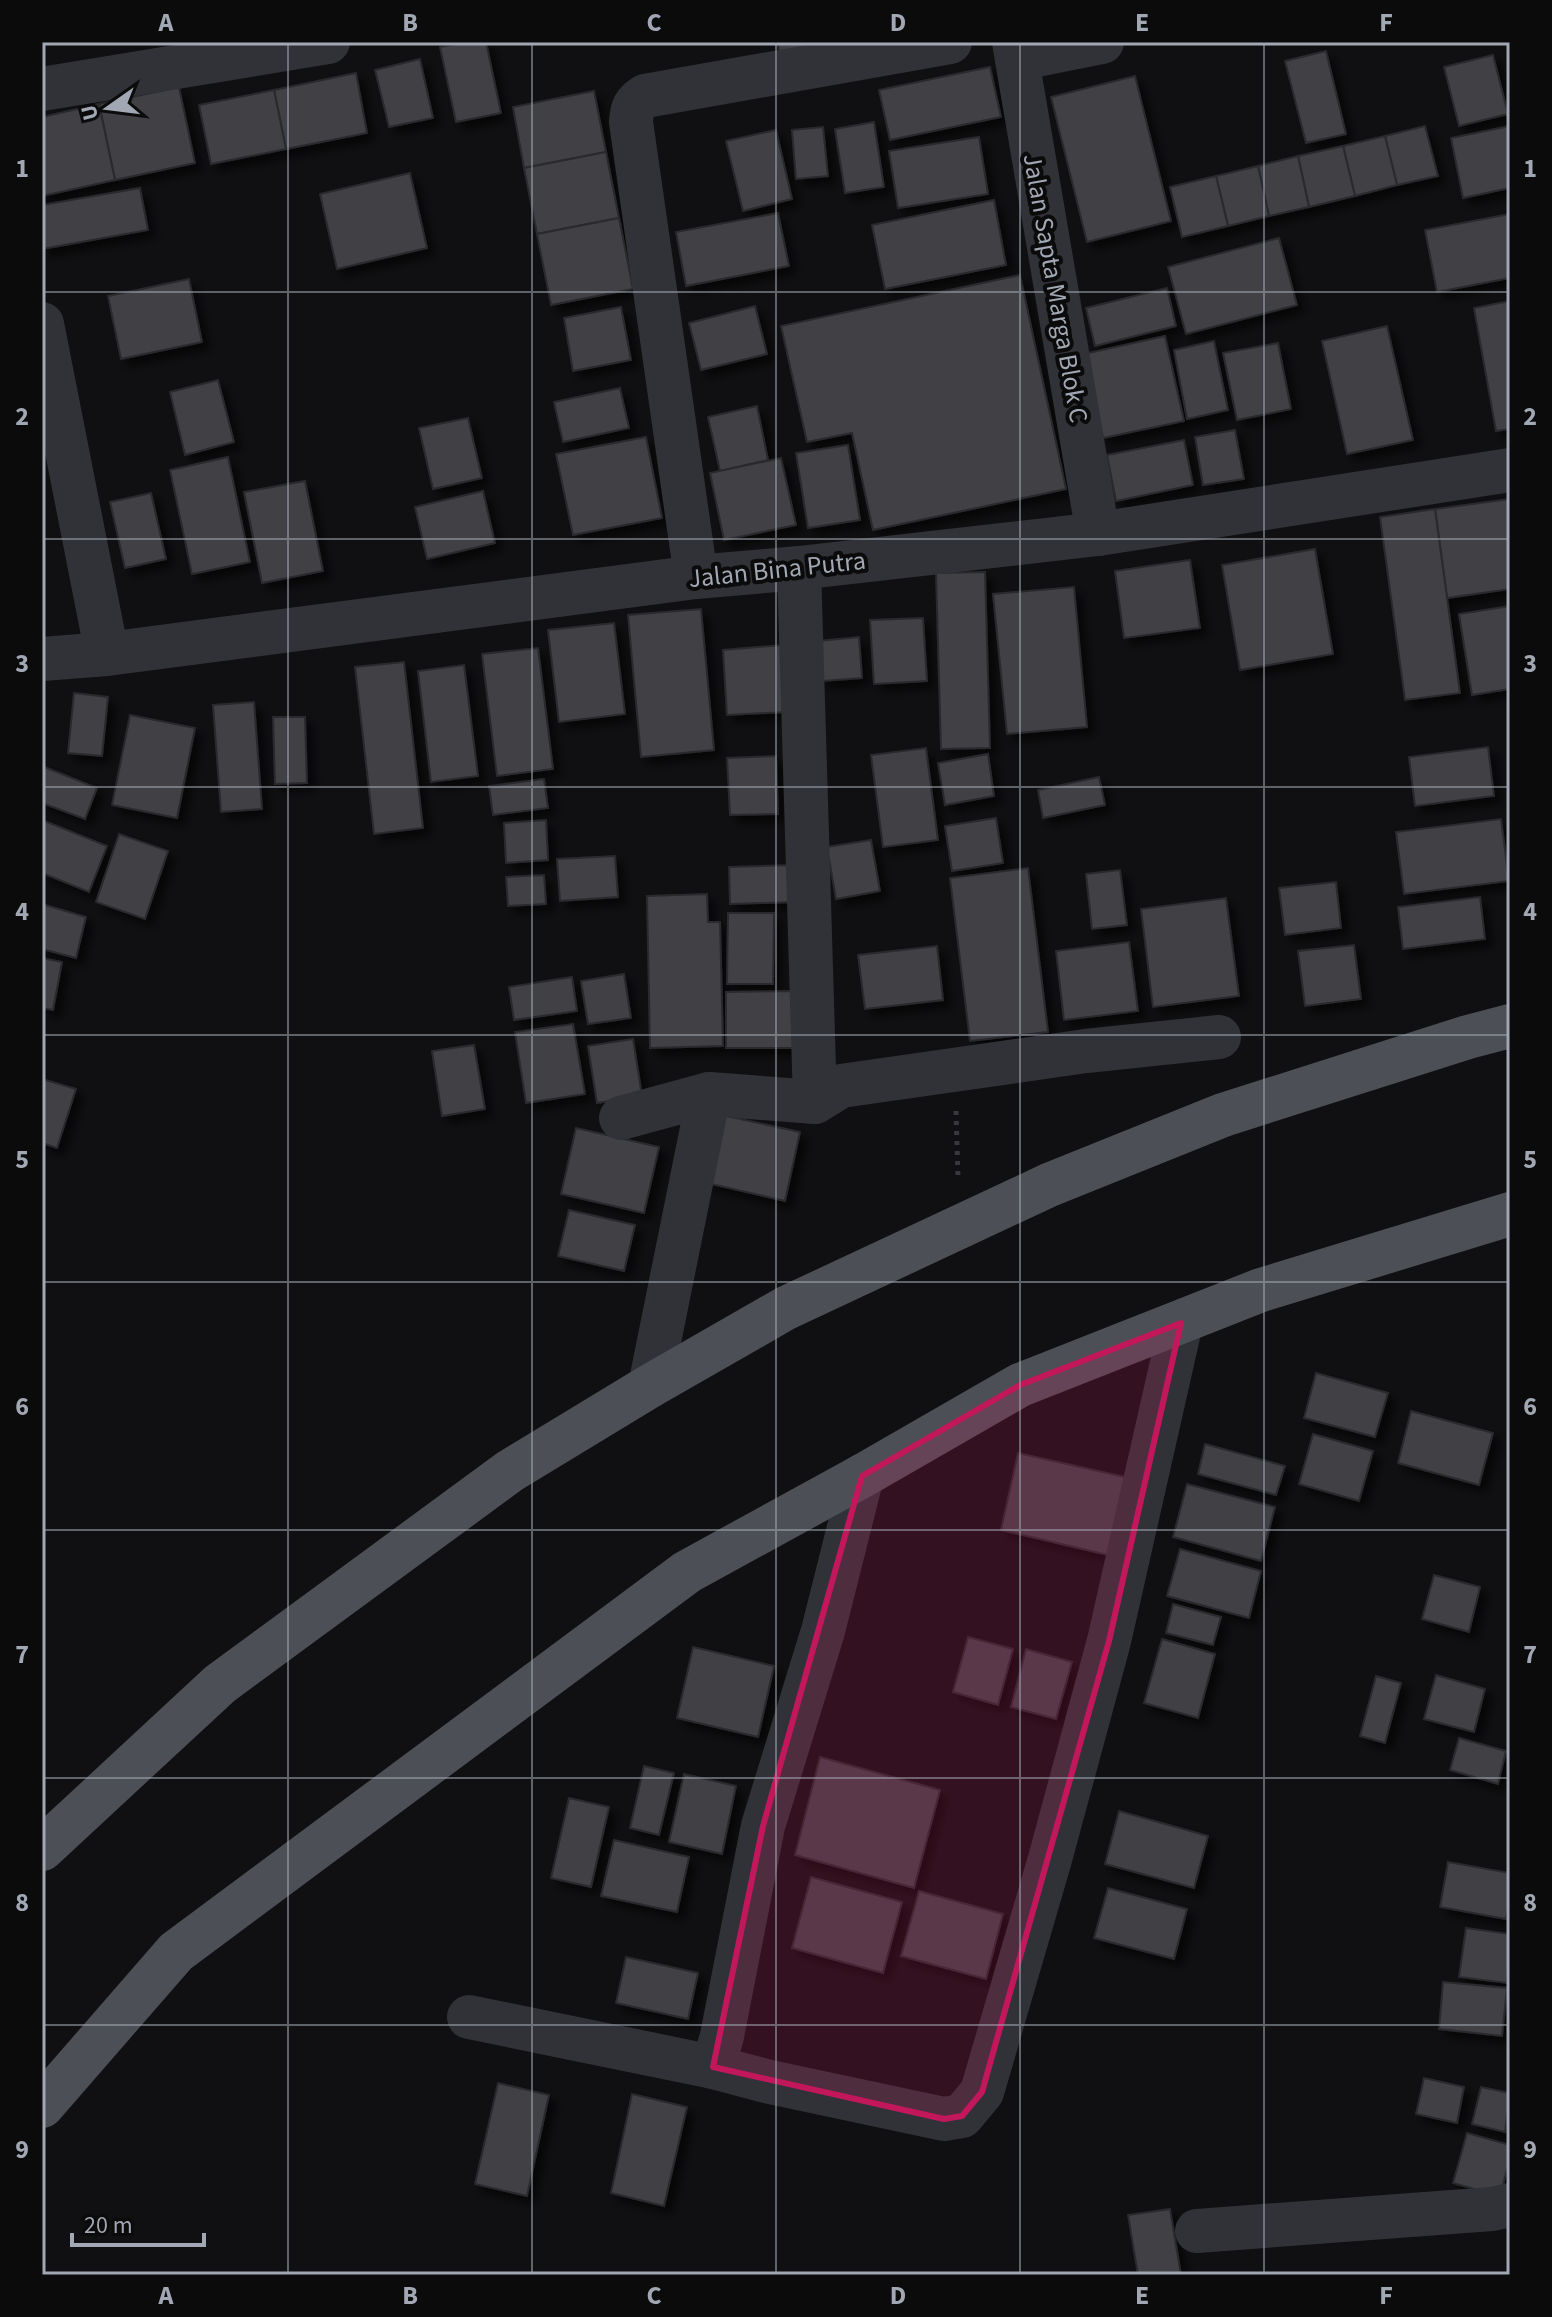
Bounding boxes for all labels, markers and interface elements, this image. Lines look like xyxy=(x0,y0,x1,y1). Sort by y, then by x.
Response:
text: A xyxy=(158,4,175,41)
text: B xyxy=(402,4,418,41)
text: C xyxy=(646,4,662,41)
text: D xyxy=(890,4,906,41)
text: E xyxy=(1135,4,1149,41)
text: F xyxy=(1379,4,1393,41)
north arrow xyxy=(68,68,148,148)
text: U xyxy=(72,102,107,124)
text: 1 xyxy=(15,150,29,187)
street label: Jalan Sapta Marga Blok C xyxy=(1014,150,1097,426)
text: 1 xyxy=(1523,150,1537,187)
text: 2 xyxy=(15,398,29,435)
text: 2 xyxy=(1523,398,1537,435)
street label: Jalan Bina Putra xyxy=(687,542,868,597)
text: 3 xyxy=(15,645,29,682)
text: 3 xyxy=(1523,645,1537,682)
text: 4 xyxy=(15,893,29,930)
text: 4 xyxy=(1523,893,1537,930)
text: 5 xyxy=(15,1141,29,1178)
text: 5 xyxy=(1523,1141,1537,1178)
text: 6 xyxy=(15,1388,29,1425)
text: 6 xyxy=(1523,1388,1537,1425)
text: 7 xyxy=(15,1636,29,1673)
text: 7 xyxy=(1523,1636,1537,1673)
text: 8 xyxy=(15,1884,29,1921)
text: 8 xyxy=(1523,1884,1537,1921)
text: 9 xyxy=(15,2131,29,2168)
text: 9 xyxy=(1523,2131,1537,2168)
scale bar xyxy=(72,2197,204,2247)
text: 20 m xyxy=(84,2208,133,2243)
text: A xyxy=(158,2277,175,2314)
text: B xyxy=(402,2277,418,2314)
text: C xyxy=(646,2277,662,2314)
text: D xyxy=(890,2277,906,2314)
text: E xyxy=(1135,2277,1149,2314)
text: F xyxy=(1379,2277,1393,2314)

